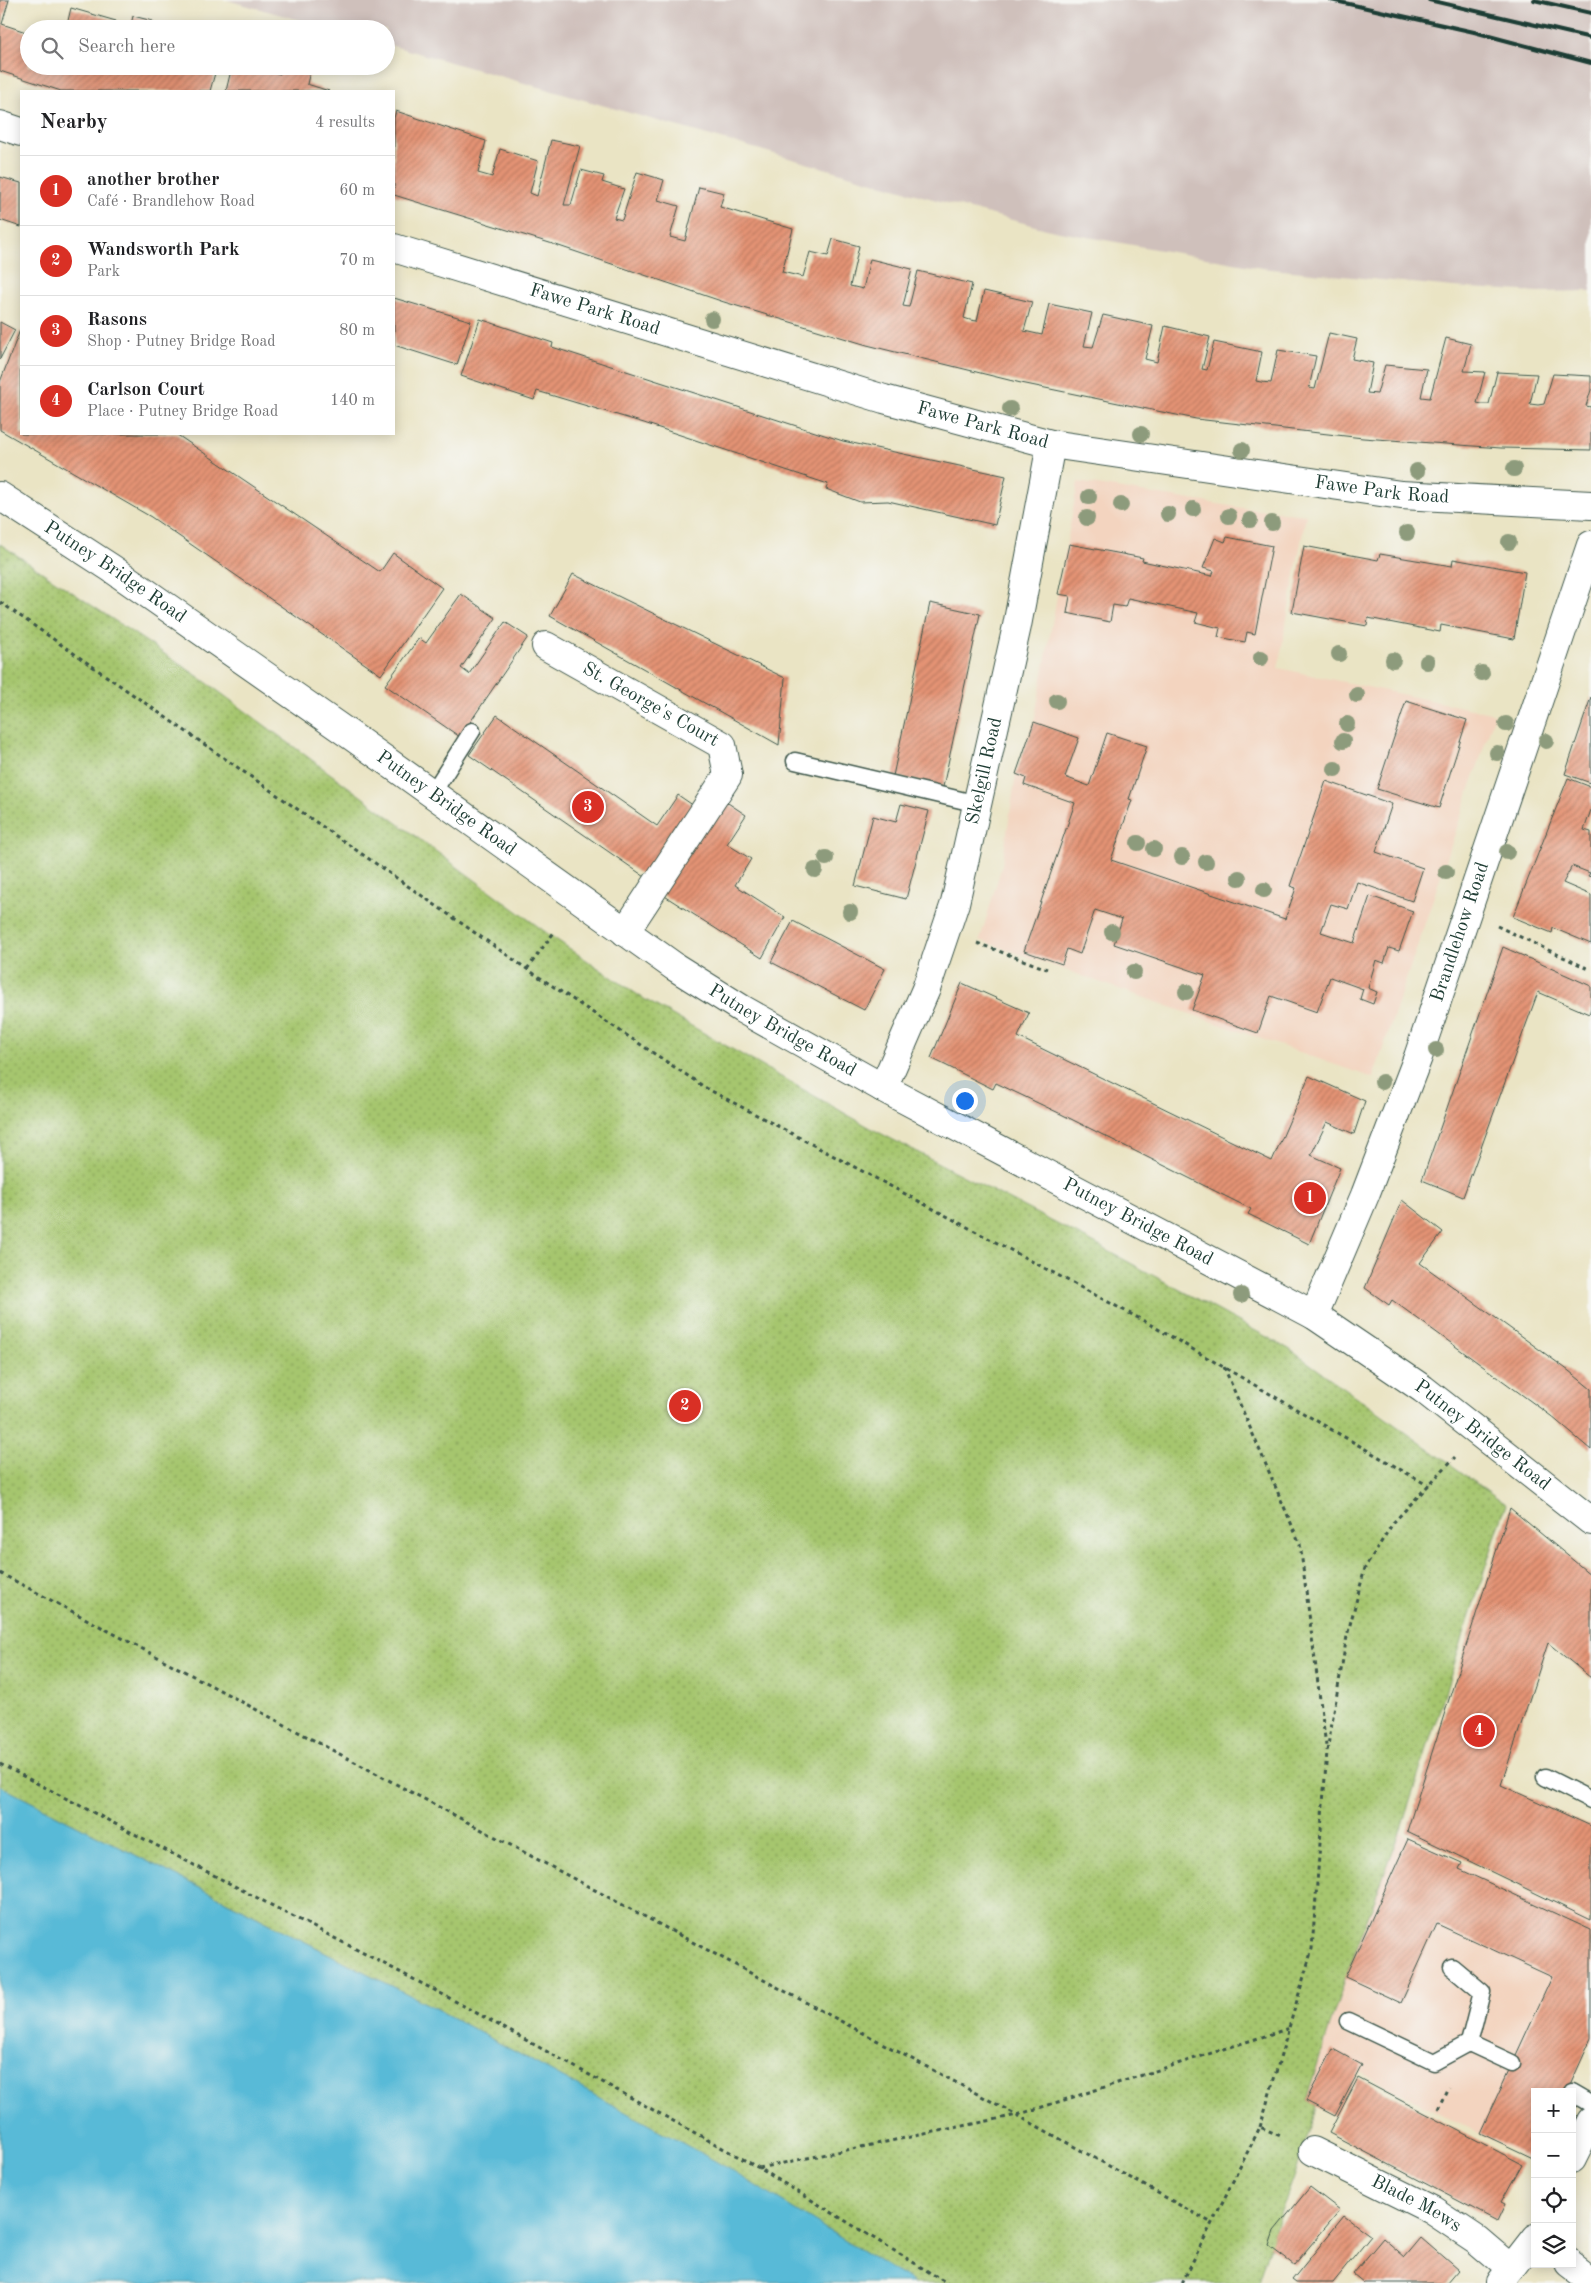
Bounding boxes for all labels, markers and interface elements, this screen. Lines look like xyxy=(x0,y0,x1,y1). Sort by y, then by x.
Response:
search box xyxy=(20,20,395,75)
icon: search xyxy=(38,34,66,62)
text: Search here xyxy=(78,38,175,57)
text: Nearby xyxy=(40,112,108,133)
text: 4 results xyxy=(315,115,375,131)
text: another brother xyxy=(87,171,220,190)
text: 1 xyxy=(51,183,61,199)
text: 60 m xyxy=(339,183,375,199)
text: Café · Brandlehow Road xyxy=(87,194,255,210)
text: Wandsworth Park xyxy=(87,241,240,260)
text: 2 xyxy=(51,253,61,269)
text: 70 m xyxy=(339,253,375,269)
text: Park xyxy=(87,264,120,280)
street label: Fawe Park Road xyxy=(527,281,662,339)
text: Rasons xyxy=(87,311,147,330)
text: 3 xyxy=(51,323,61,339)
text: 80 m xyxy=(339,323,375,339)
text: Shop · Putney Bridge Road xyxy=(87,334,276,350)
text: Carlson Court xyxy=(87,381,205,400)
text: 4 xyxy=(51,393,61,409)
text: 140 m xyxy=(330,393,375,409)
street label: Fawe Park Road xyxy=(915,399,1051,452)
text: Place · Putney Bridge Road xyxy=(87,404,278,420)
street label: Fawe Park Road xyxy=(1313,473,1450,507)
street label: Putney Bridge Road xyxy=(41,518,190,627)
street label: St. George's Court xyxy=(579,659,722,751)
street label: Skelgill Road xyxy=(963,716,1006,826)
street label: Putney Bridge Road xyxy=(373,747,520,860)
pin: 3 xyxy=(572,788,604,826)
street label: Brandlehow Road xyxy=(1428,860,1493,1004)
street label: Putney Bridge Road xyxy=(705,981,859,1080)
your location xyxy=(952,1088,978,1114)
street label: Putney Bridge Road xyxy=(1060,1175,1216,1270)
pin: 1 xyxy=(1294,1179,1326,1217)
street label: Putney Bridge Road xyxy=(1411,1377,1554,1495)
pin: 2 xyxy=(669,1387,701,1425)
pin: 4 xyxy=(1463,1712,1495,1750)
map controls xyxy=(1531,2088,1576,2268)
button: + xyxy=(1531,2088,1576,2133)
button: − xyxy=(1531,2133,1576,2178)
street label: Blade Mews xyxy=(1368,2172,1465,2236)
button: locate xyxy=(1531,2178,1576,2223)
button: layers xyxy=(1531,2223,1576,2268)

